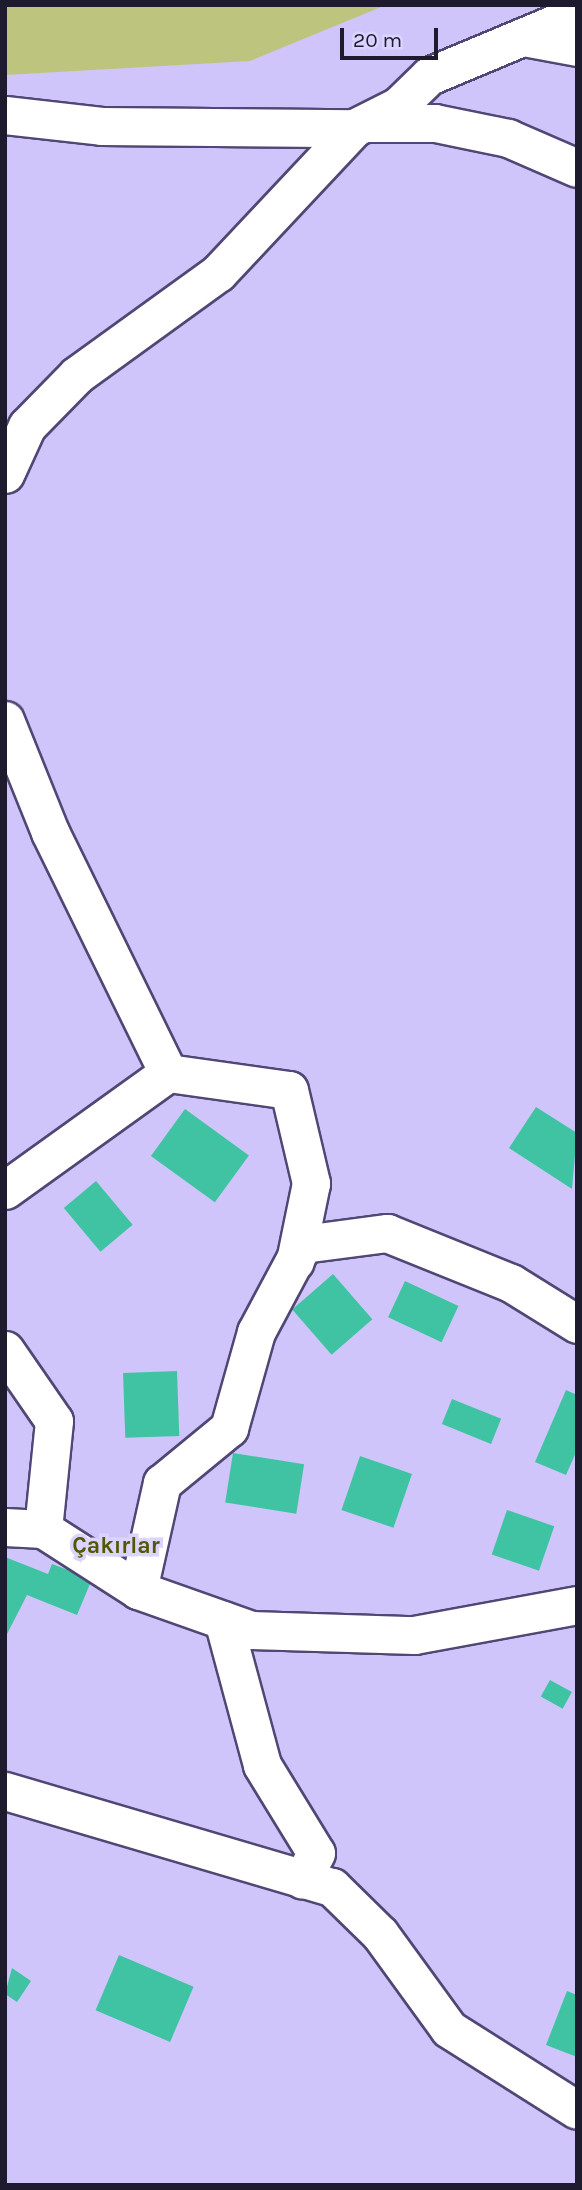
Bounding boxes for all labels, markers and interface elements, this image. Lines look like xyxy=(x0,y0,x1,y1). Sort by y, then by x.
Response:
scale bar xyxy=(344,14,442,58)
text: 20 m xyxy=(353,28,402,52)
district label: Çakırlar xyxy=(72,1532,160,1560)

